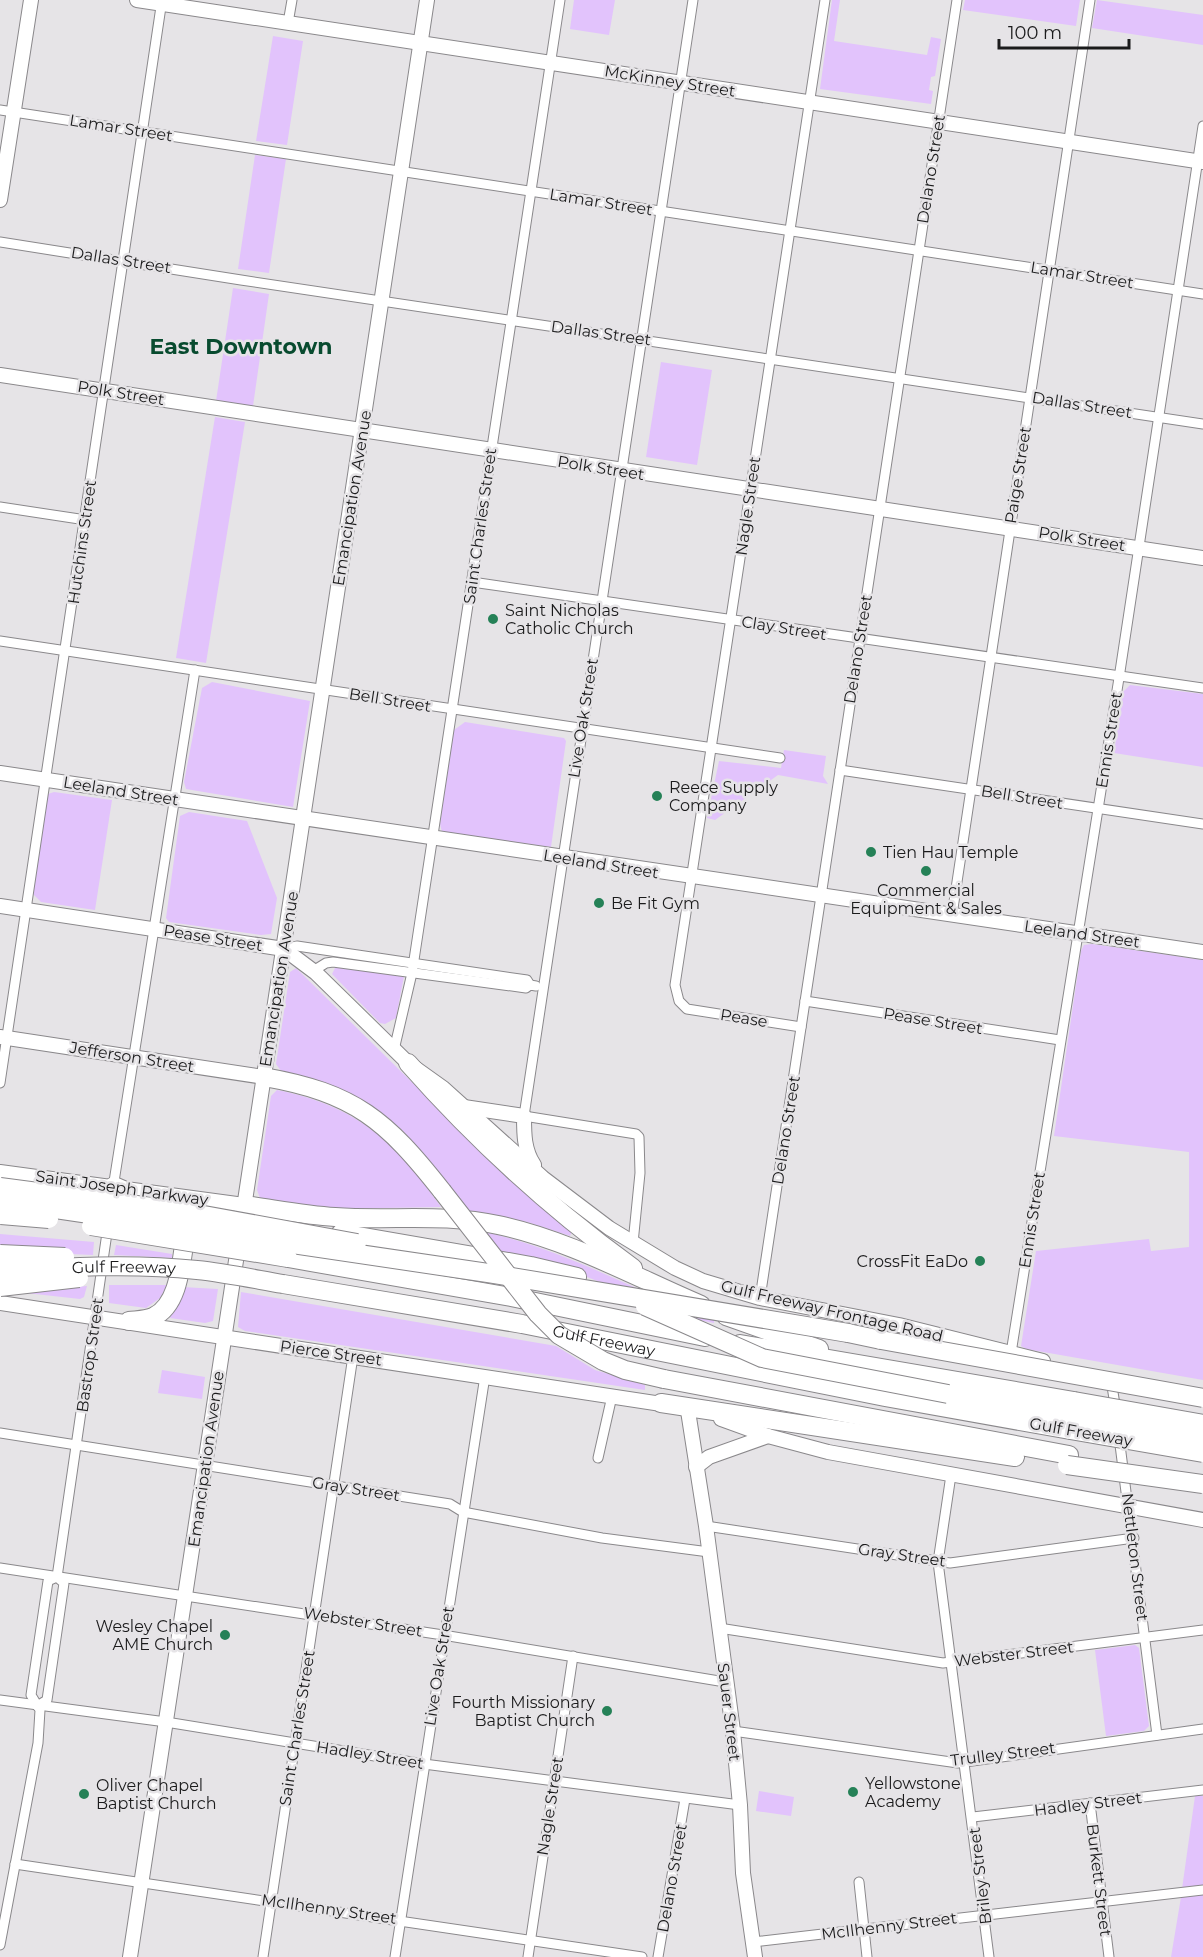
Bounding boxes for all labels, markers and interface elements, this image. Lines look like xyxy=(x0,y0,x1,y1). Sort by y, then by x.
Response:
scale bar xyxy=(999,12,1130,50)
text: 100 m xyxy=(1008,22,1062,44)
street label: McKinney Street xyxy=(603,61,737,101)
street label: Lamar Street xyxy=(68,110,174,146)
street label: Delano Street xyxy=(913,113,949,225)
street label: Lamar Street xyxy=(548,184,654,220)
street label: Dallas Street xyxy=(70,243,173,277)
street label: Lamar Street xyxy=(1029,257,1135,293)
street label: Dallas Street xyxy=(550,317,653,350)
district label: East Downtown xyxy=(150,333,332,360)
street label: Polk Street xyxy=(76,377,166,409)
street label: Dallas Street xyxy=(1031,388,1134,422)
street label: Emancipation Avenue xyxy=(329,409,375,587)
street label: Paige Street xyxy=(1001,425,1035,525)
street label: Saint Charles Street xyxy=(460,446,500,605)
street label: Polk Street xyxy=(556,452,646,484)
street label: Nagle Street xyxy=(732,455,764,557)
street label: Hutchins Street xyxy=(64,478,100,605)
street label: Polk Street xyxy=(1037,523,1127,555)
street label: Delano Street xyxy=(840,593,876,705)
place label: Saint Nicholas Catholic Church xyxy=(505,601,634,638)
marker: Saint Nicholas Catholic Church xyxy=(486,612,500,626)
street label: Clay Street xyxy=(740,612,828,644)
street label: Live Oak Street xyxy=(564,656,602,779)
street label: Bell Street xyxy=(348,684,433,716)
street label: Ennis Street xyxy=(1092,690,1126,789)
street label: Leeland Street xyxy=(62,772,181,810)
place label: Reece Supply Company xyxy=(669,778,778,815)
street label: Bell Street xyxy=(980,781,1065,813)
marker: Reece Supply Company xyxy=(650,789,664,803)
place label: Tien Hau Temple xyxy=(883,843,1018,862)
street label: Leeland Street xyxy=(542,845,661,883)
marker: Tien Hau Temple xyxy=(864,845,878,859)
marker: Commercial Equipment & Sales xyxy=(919,864,933,878)
place label: Commercial Equipment & Sales xyxy=(850,881,1002,918)
street label: Emancipation Avenue xyxy=(256,890,302,1068)
place label: Be Fit Gym xyxy=(611,894,700,913)
marker: Be Fit Gym xyxy=(592,896,606,910)
street label: Leeland Street xyxy=(1023,916,1142,952)
street label: Pease Street xyxy=(162,921,264,955)
street label: Pease Street xyxy=(882,1004,984,1038)
street label: Pease xyxy=(719,1005,769,1031)
street label: Jefferson Street xyxy=(67,1038,196,1076)
street label: Delano Street xyxy=(768,1074,804,1186)
street label: Saint Joseph Parkway xyxy=(34,1166,210,1210)
street label: Ennis Street xyxy=(1015,1170,1049,1269)
place label: CrossFit EaDo xyxy=(857,1252,968,1271)
marker: CrossFit EaDo xyxy=(973,1254,987,1268)
street label: Gulf Freeway xyxy=(72,1257,177,1278)
street label: Gulf Freeway Frontage Road xyxy=(719,1276,945,1346)
street label: Bastrop Street xyxy=(73,1296,108,1413)
street label: Gulf Freeway xyxy=(551,1321,657,1360)
street label: Pierce Street xyxy=(279,1336,384,1370)
street label: Emancipation Avenue xyxy=(184,1370,228,1548)
street label: Gulf Freeway xyxy=(1028,1414,1134,1450)
street label: Gray Street xyxy=(311,1473,402,1505)
street label: Nettleton Street xyxy=(1118,1492,1152,1623)
street label: Gray Street xyxy=(857,1539,948,1571)
street label: Webster Street xyxy=(302,1603,424,1641)
street label: Live Oak Street xyxy=(420,1604,458,1727)
place label: Wesley Chapel AME Church xyxy=(95,1617,213,1654)
marker: Wesley Chapel AME Church xyxy=(218,1628,232,1642)
street label: Webster Street xyxy=(953,1637,1075,1671)
street label: Saint Charles Street xyxy=(275,1648,319,1807)
street label: Sauer Street xyxy=(714,1662,745,1763)
place label: Fourth Missionary Baptist Church xyxy=(451,1693,595,1730)
marker: Fourth Missionary Baptist Church xyxy=(600,1704,614,1718)
street label: Hadley Street xyxy=(315,1737,426,1773)
street label: Trulley Street xyxy=(949,1738,1057,1770)
street label: Nagle Street xyxy=(533,1755,567,1857)
place label: Yellowstone Academy xyxy=(865,1774,961,1811)
place label: Oliver Chapel Baptist Church xyxy=(96,1776,216,1813)
marker: Yellowstone Academy xyxy=(846,1785,860,1799)
marker: Oliver Chapel Baptist Church xyxy=(77,1787,91,1801)
street label: Hadley Street xyxy=(1033,1788,1143,1820)
street label: Delano Street xyxy=(653,1822,691,1934)
street label: Burkett Street xyxy=(1083,1823,1115,1938)
street label: Briley Street xyxy=(965,1826,995,1926)
street label: McIlhenny Street xyxy=(260,1890,398,1928)
street label: McIlhenny Street xyxy=(820,1908,958,1944)

